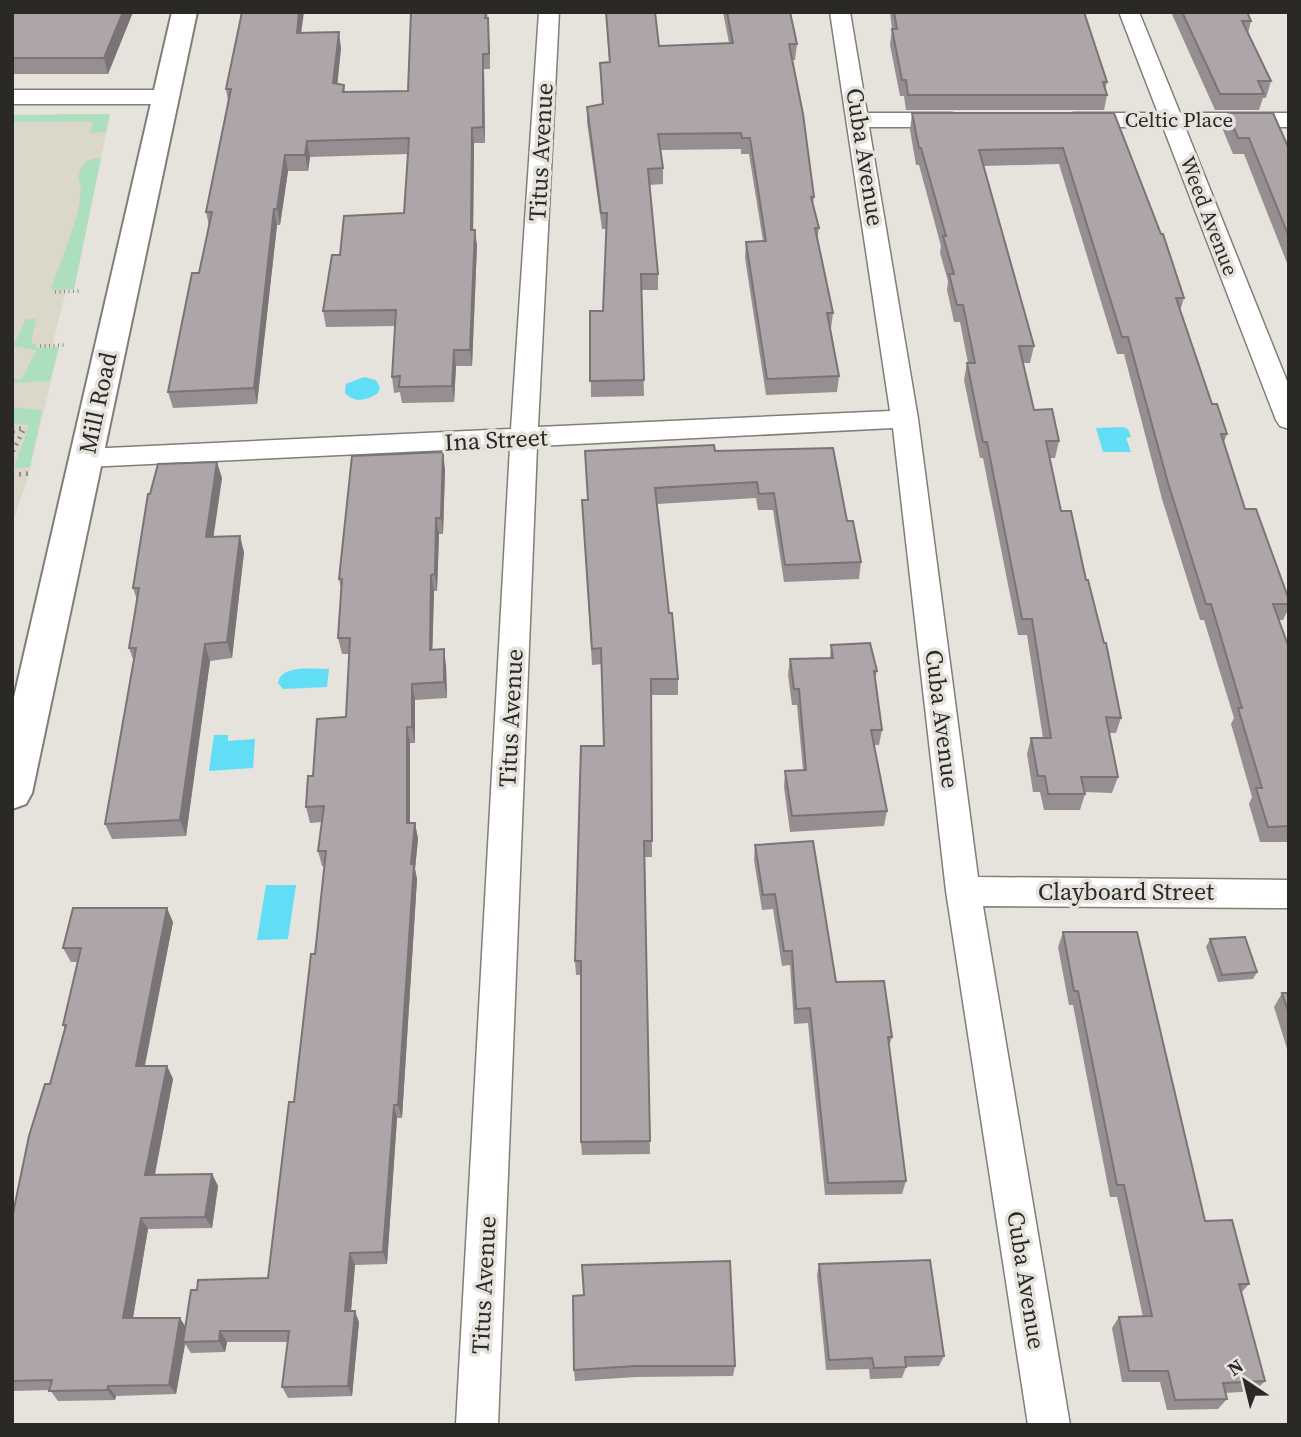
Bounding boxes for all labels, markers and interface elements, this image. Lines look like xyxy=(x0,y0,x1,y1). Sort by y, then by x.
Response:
street label: Titus Avenue xyxy=(520,82,561,222)
street label: Cuba Avenue xyxy=(838,86,893,228)
street label: Celtic Place xyxy=(1125,105,1233,134)
street label: Weed Avenue xyxy=(1173,152,1246,280)
street label: Mill Road xyxy=(71,349,124,457)
street label: Ina Street xyxy=(444,420,549,459)
street label: Titus Avenue xyxy=(490,648,531,788)
street label: Cuba Avenue xyxy=(918,648,967,790)
street label: Clayboard Street xyxy=(1038,875,1214,908)
street label: Cuba Avenue xyxy=(999,1209,1054,1351)
street label: Titus Avenue xyxy=(463,1215,504,1355)
north arrow xyxy=(1210,1346,1280,1416)
text: N xyxy=(1222,1352,1249,1382)

